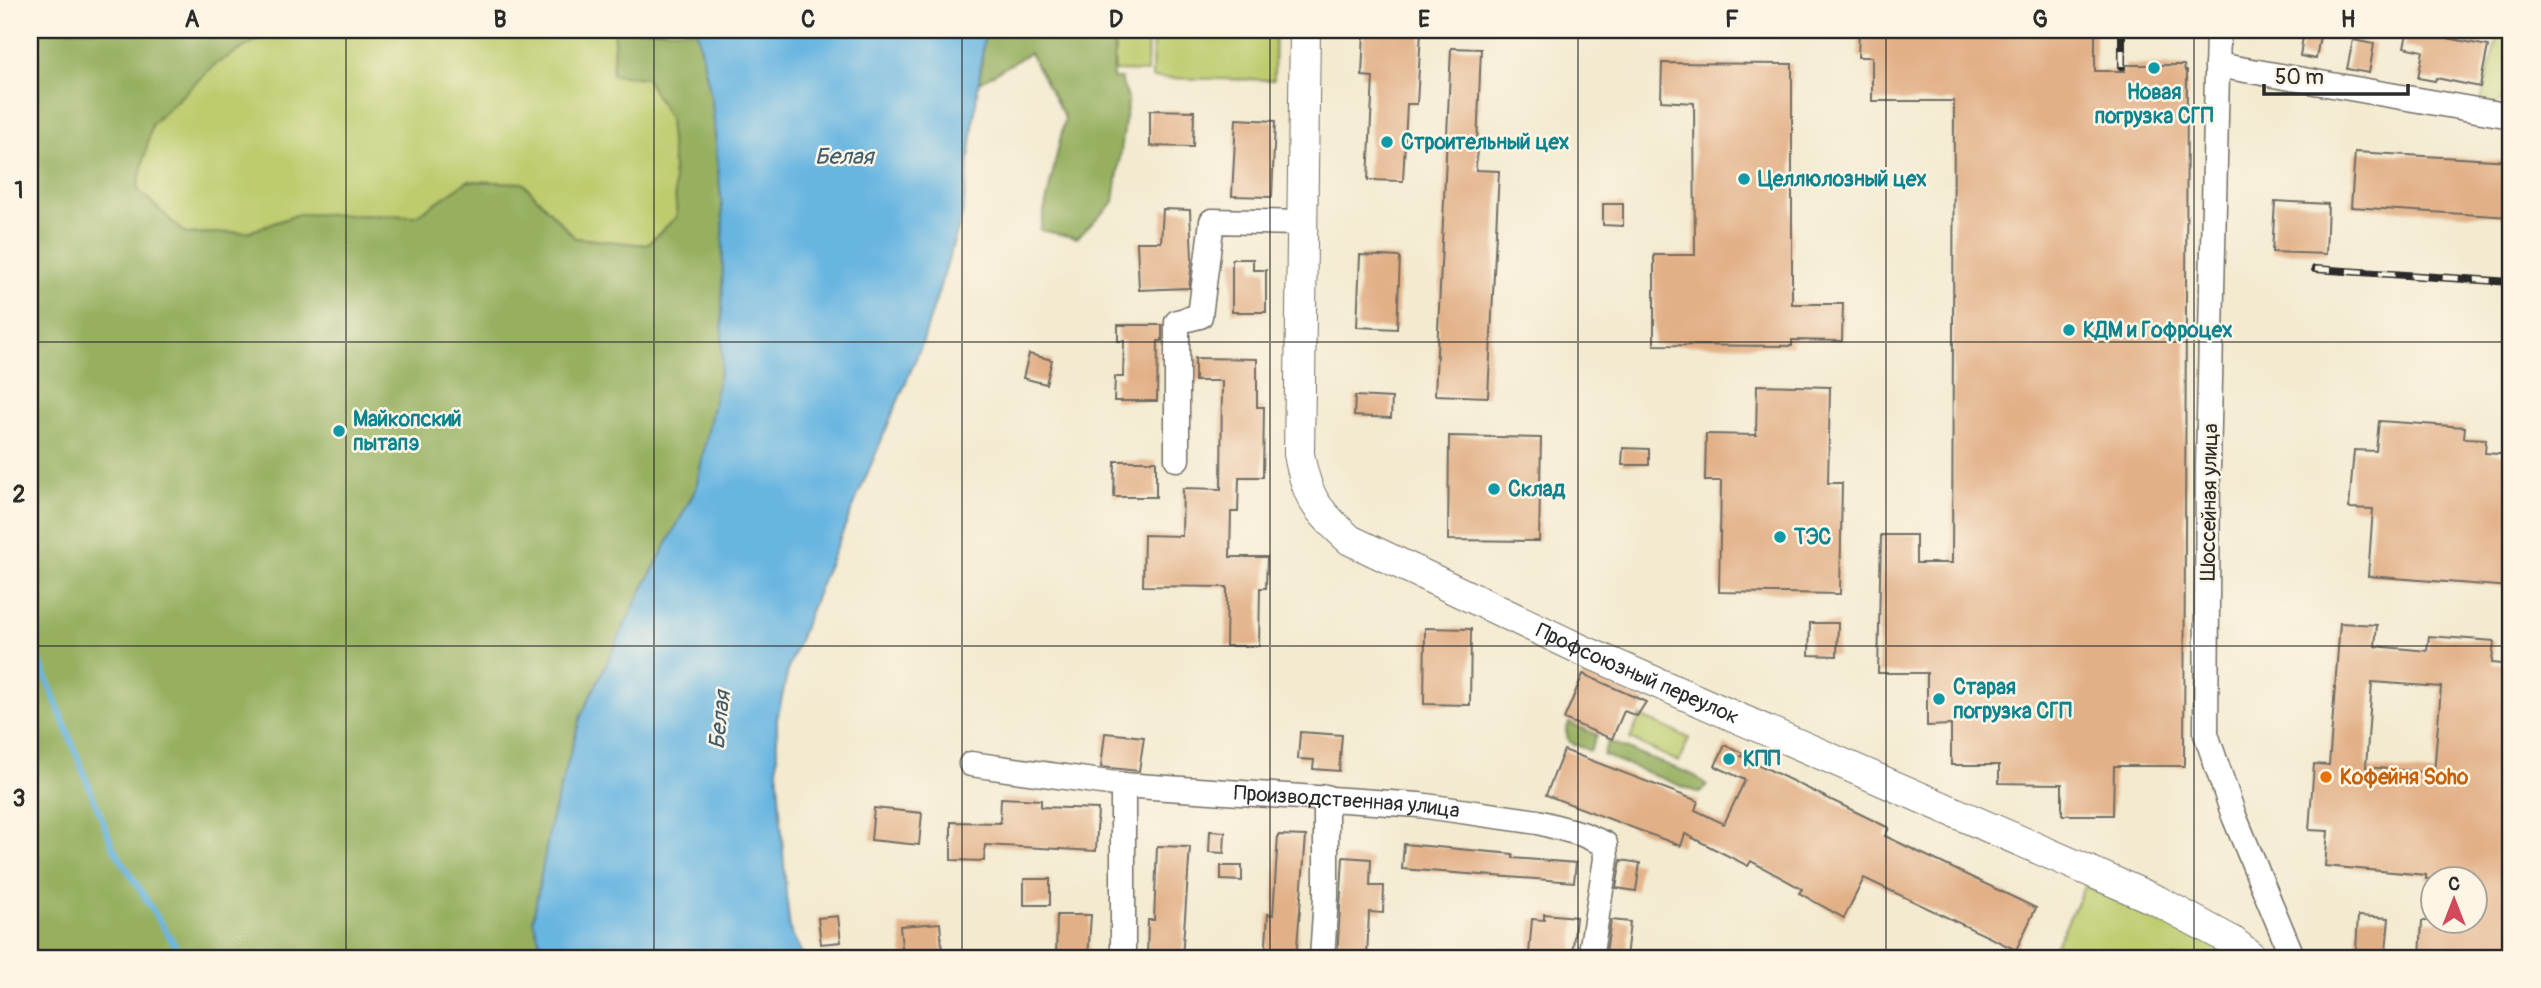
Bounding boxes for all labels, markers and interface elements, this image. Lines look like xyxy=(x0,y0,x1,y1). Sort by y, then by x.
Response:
text: A xyxy=(185,5,200,34)
text: B xyxy=(493,5,507,34)
text: C xyxy=(801,5,815,34)
text: D xyxy=(1109,5,1123,34)
text: E xyxy=(1418,5,1430,34)
text: F xyxy=(1725,5,1739,34)
text: G xyxy=(2032,5,2048,34)
text: H xyxy=(2341,5,2355,34)
scale bar xyxy=(2264,52,2408,96)
marker: Новая погрузка СГП xyxy=(2146,60,2162,76)
text: 50 m xyxy=(2275,64,2324,91)
place label: Новая погрузка СГП xyxy=(2095,79,2214,130)
place label: Строительный цех xyxy=(1401,129,1569,156)
marker: Строительный цех xyxy=(1379,134,1395,150)
water label: Белая xyxy=(815,142,876,171)
place label: Целлюлозный цех xyxy=(1758,166,1927,193)
marker: Целлюлозный цех xyxy=(1736,171,1752,187)
text: 1 xyxy=(15,176,24,205)
place label: КДМ и Гофроцех xyxy=(2083,317,2233,344)
marker: КДМ и Гофроцех xyxy=(2061,322,2077,338)
place label: Майкопский пытапэ xyxy=(353,406,462,457)
marker: Майкопский пытапэ xyxy=(331,423,347,439)
street label: Шоссейная улица xyxy=(2195,423,2224,581)
place label: Склад xyxy=(1508,476,1566,503)
text: 2 xyxy=(13,480,26,509)
marker: Склад xyxy=(1486,481,1502,497)
place label: ТЭС xyxy=(1793,524,1831,551)
marker: ТЭС xyxy=(1772,529,1788,545)
street label: Профсоюзный переулок xyxy=(1531,617,1743,731)
place label: Старая погрузка СГП xyxy=(1953,674,2072,725)
water label: Белая xyxy=(702,687,737,751)
marker: Старая погрузка СГП xyxy=(1931,691,1947,707)
place label: КПП xyxy=(1743,746,1781,773)
marker: КПП xyxy=(1721,751,1737,767)
place label: Кофейня Soho xyxy=(2340,764,2469,791)
marker: Кофейня Soho xyxy=(2318,769,2334,785)
street label: Производственная улица xyxy=(1233,780,1462,825)
text: 3 xyxy=(13,784,25,813)
north arrow xyxy=(2418,866,2488,936)
text: С xyxy=(2448,872,2460,896)

